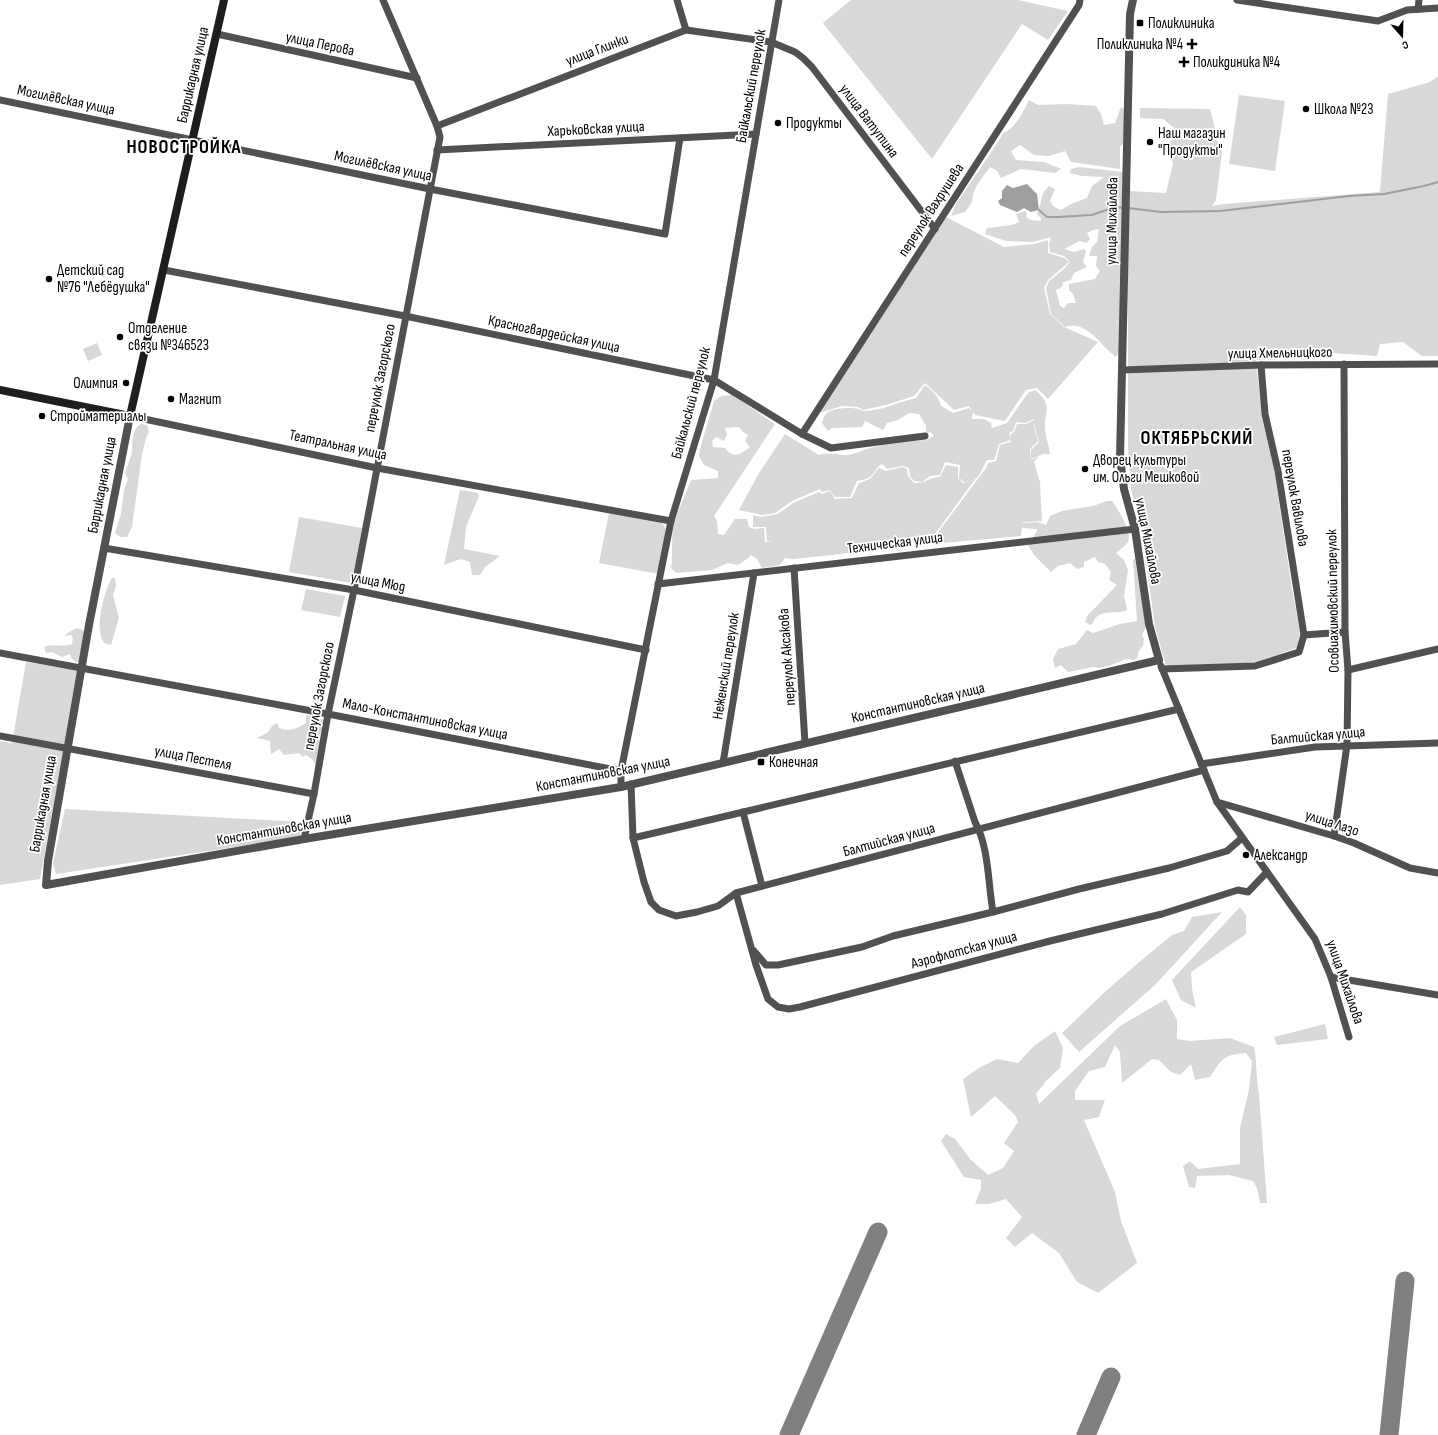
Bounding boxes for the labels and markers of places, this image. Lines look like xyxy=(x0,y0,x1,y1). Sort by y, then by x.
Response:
place label: Поликлиника xyxy=(1148,14,1215,33)
marker: Поликлиника xyxy=(1135,18,1145,28)
place label: Поликлиника №4 xyxy=(1097,35,1183,54)
marker: Поликлиника №4 xyxy=(1186,38,1198,50)
place label: Поликдиника №4 xyxy=(1193,53,1280,72)
marker: Поликдиника №4 xyxy=(1178,56,1190,68)
place label: Школа №23 xyxy=(1314,100,1373,119)
marker: Школа №23 xyxy=(1301,104,1311,114)
place label: Продукты xyxy=(786,114,842,133)
marker: Продукты xyxy=(773,118,783,128)
place label: Наш магазин "Продукты" xyxy=(1158,124,1226,160)
marker: Наш магазин "Продукты" xyxy=(1145,137,1155,147)
place label: Детский сад №76 "Лебёдушка" xyxy=(57,261,150,297)
marker: Детский сад №76 "Лебёдушка" xyxy=(44,274,54,284)
place label: Отделение связи №346523 xyxy=(128,319,209,355)
marker: Отделение связи №346523 xyxy=(115,332,125,342)
place label: Олимпия xyxy=(73,374,118,393)
marker: Олимпия xyxy=(121,378,131,388)
place label: Магнит xyxy=(179,390,221,409)
marker: Магнит xyxy=(166,394,176,404)
place label: Стройматериалы xyxy=(50,407,146,426)
marker: Стройматериалы xyxy=(37,411,47,421)
place label: Дворец культуры им. Ольги Мешковой xyxy=(1093,451,1199,487)
marker: Дворец культуры им. Ольги Мешковой xyxy=(1080,464,1090,474)
place label: Конечная xyxy=(769,753,818,772)
marker: Конечная xyxy=(756,757,766,767)
place label: Александр xyxy=(1253,846,1308,865)
marker: Александр xyxy=(1241,850,1251,860)

